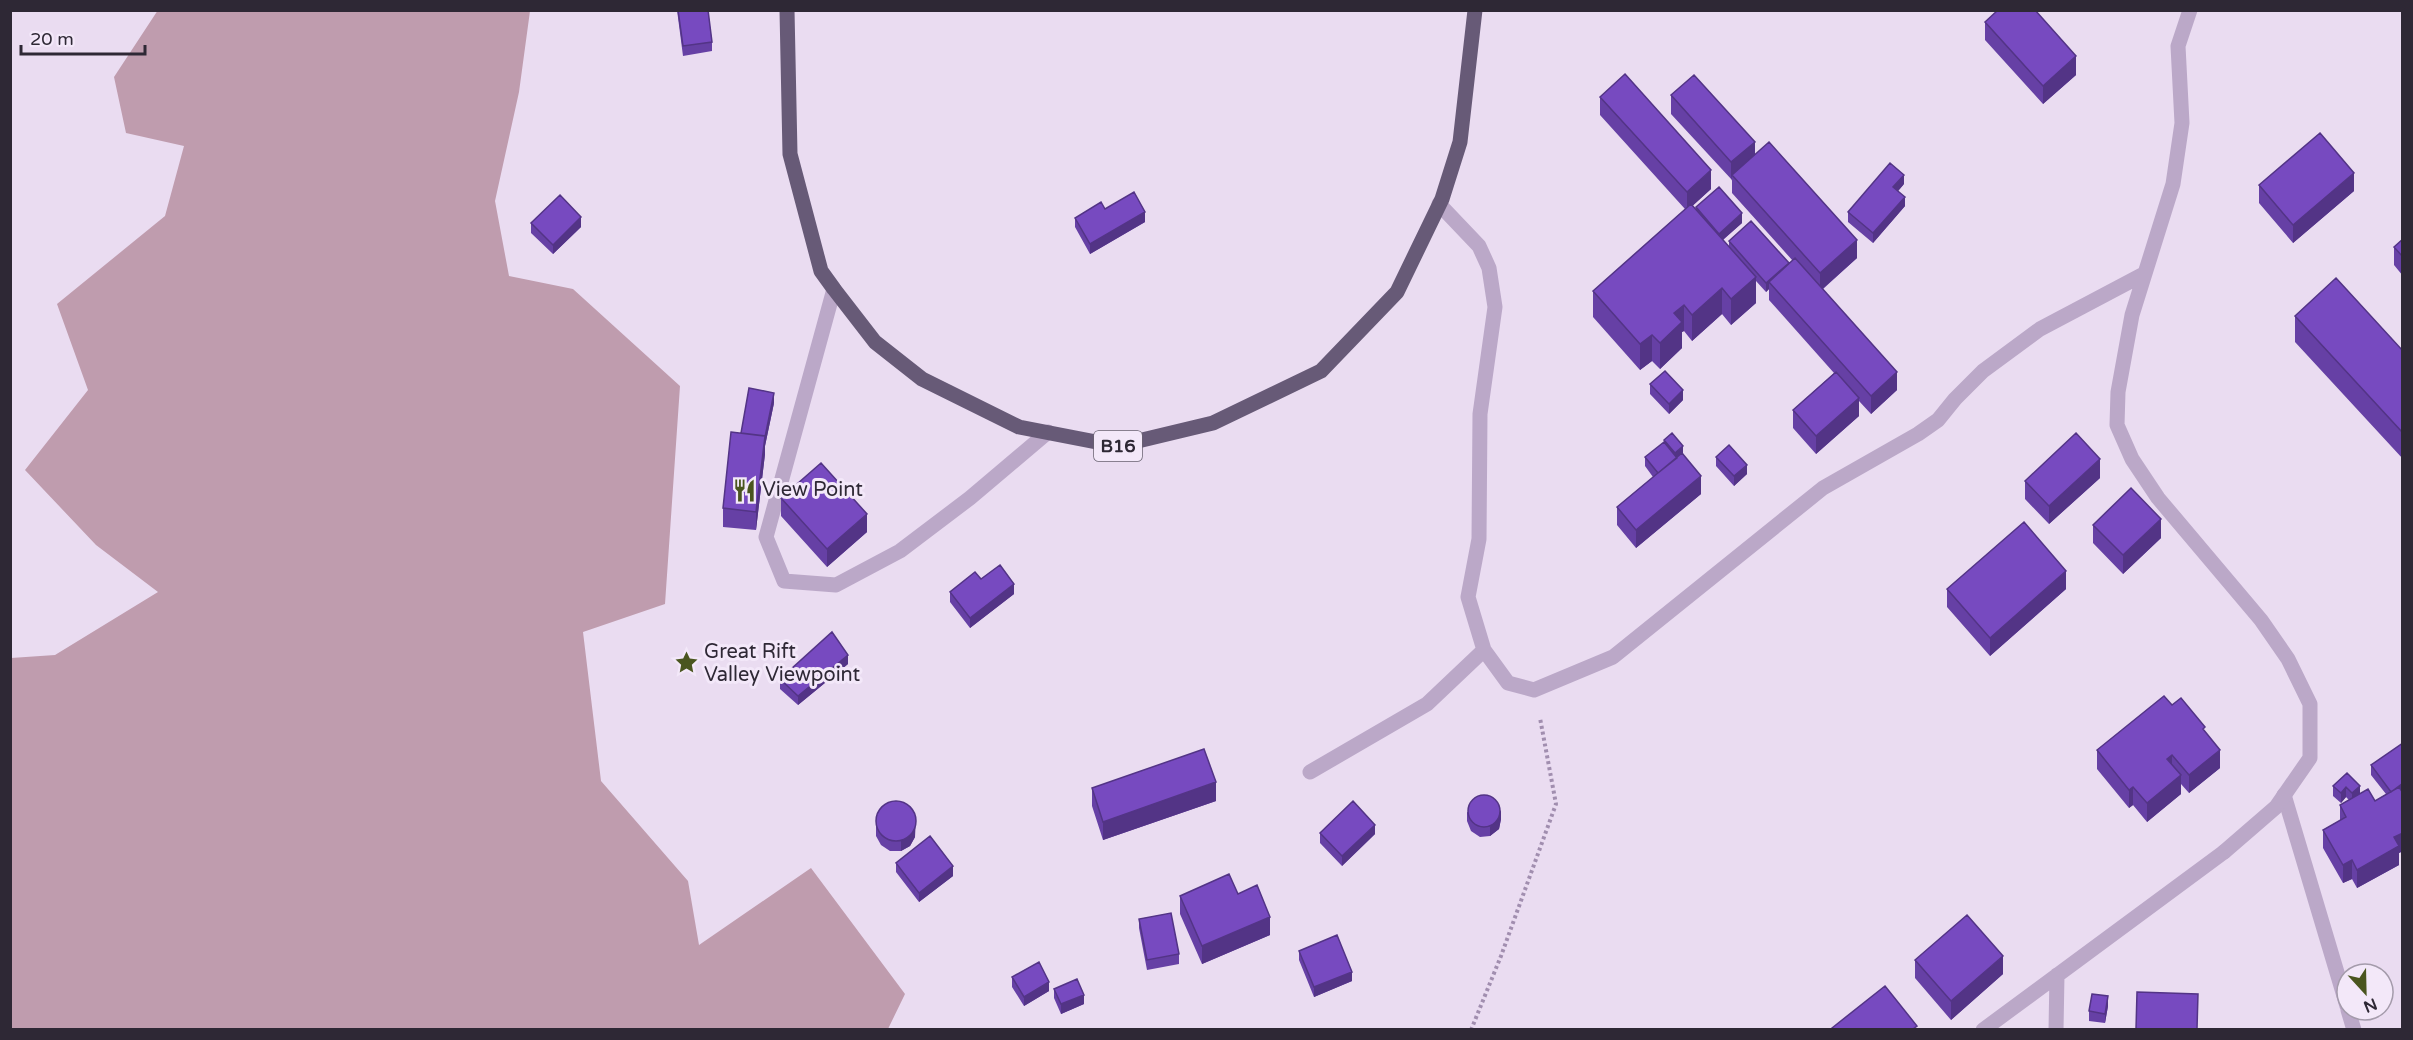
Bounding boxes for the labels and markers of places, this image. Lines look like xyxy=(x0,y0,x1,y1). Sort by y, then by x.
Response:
restaurant icon: View Point xyxy=(731,477,757,503)
place label: View Point xyxy=(762,478,863,502)
place label: Great Rift Valley Viewpoint xyxy=(704,640,861,687)
place icon: Great Rift Valley Viewpoint xyxy=(673,650,699,676)

